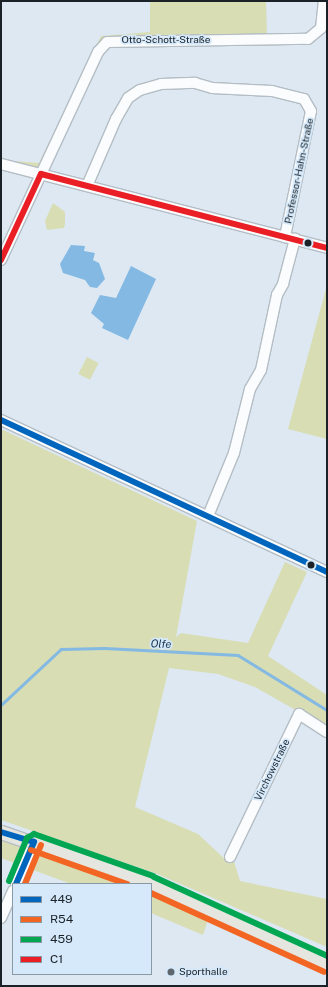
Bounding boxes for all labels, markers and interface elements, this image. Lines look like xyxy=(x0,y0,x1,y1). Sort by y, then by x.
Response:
street label: Otto-Schott-Straße xyxy=(122,34,210,46)
street label: Professor-Hahn-Straße xyxy=(282,117,316,225)
unlabelled marker xyxy=(303,238,313,248)
unlabelled marker xyxy=(306,560,316,570)
water label: Olfe xyxy=(150,637,172,651)
street label: Virchowstraße xyxy=(252,737,292,803)
legend xyxy=(12,883,152,975)
text: 449 xyxy=(50,892,73,906)
text: R54 xyxy=(50,912,73,926)
text: 459 xyxy=(50,932,73,946)
text: C1 xyxy=(50,952,63,966)
place label: Sporthalle xyxy=(179,966,228,978)
marker: Sporthalle xyxy=(166,967,176,977)

